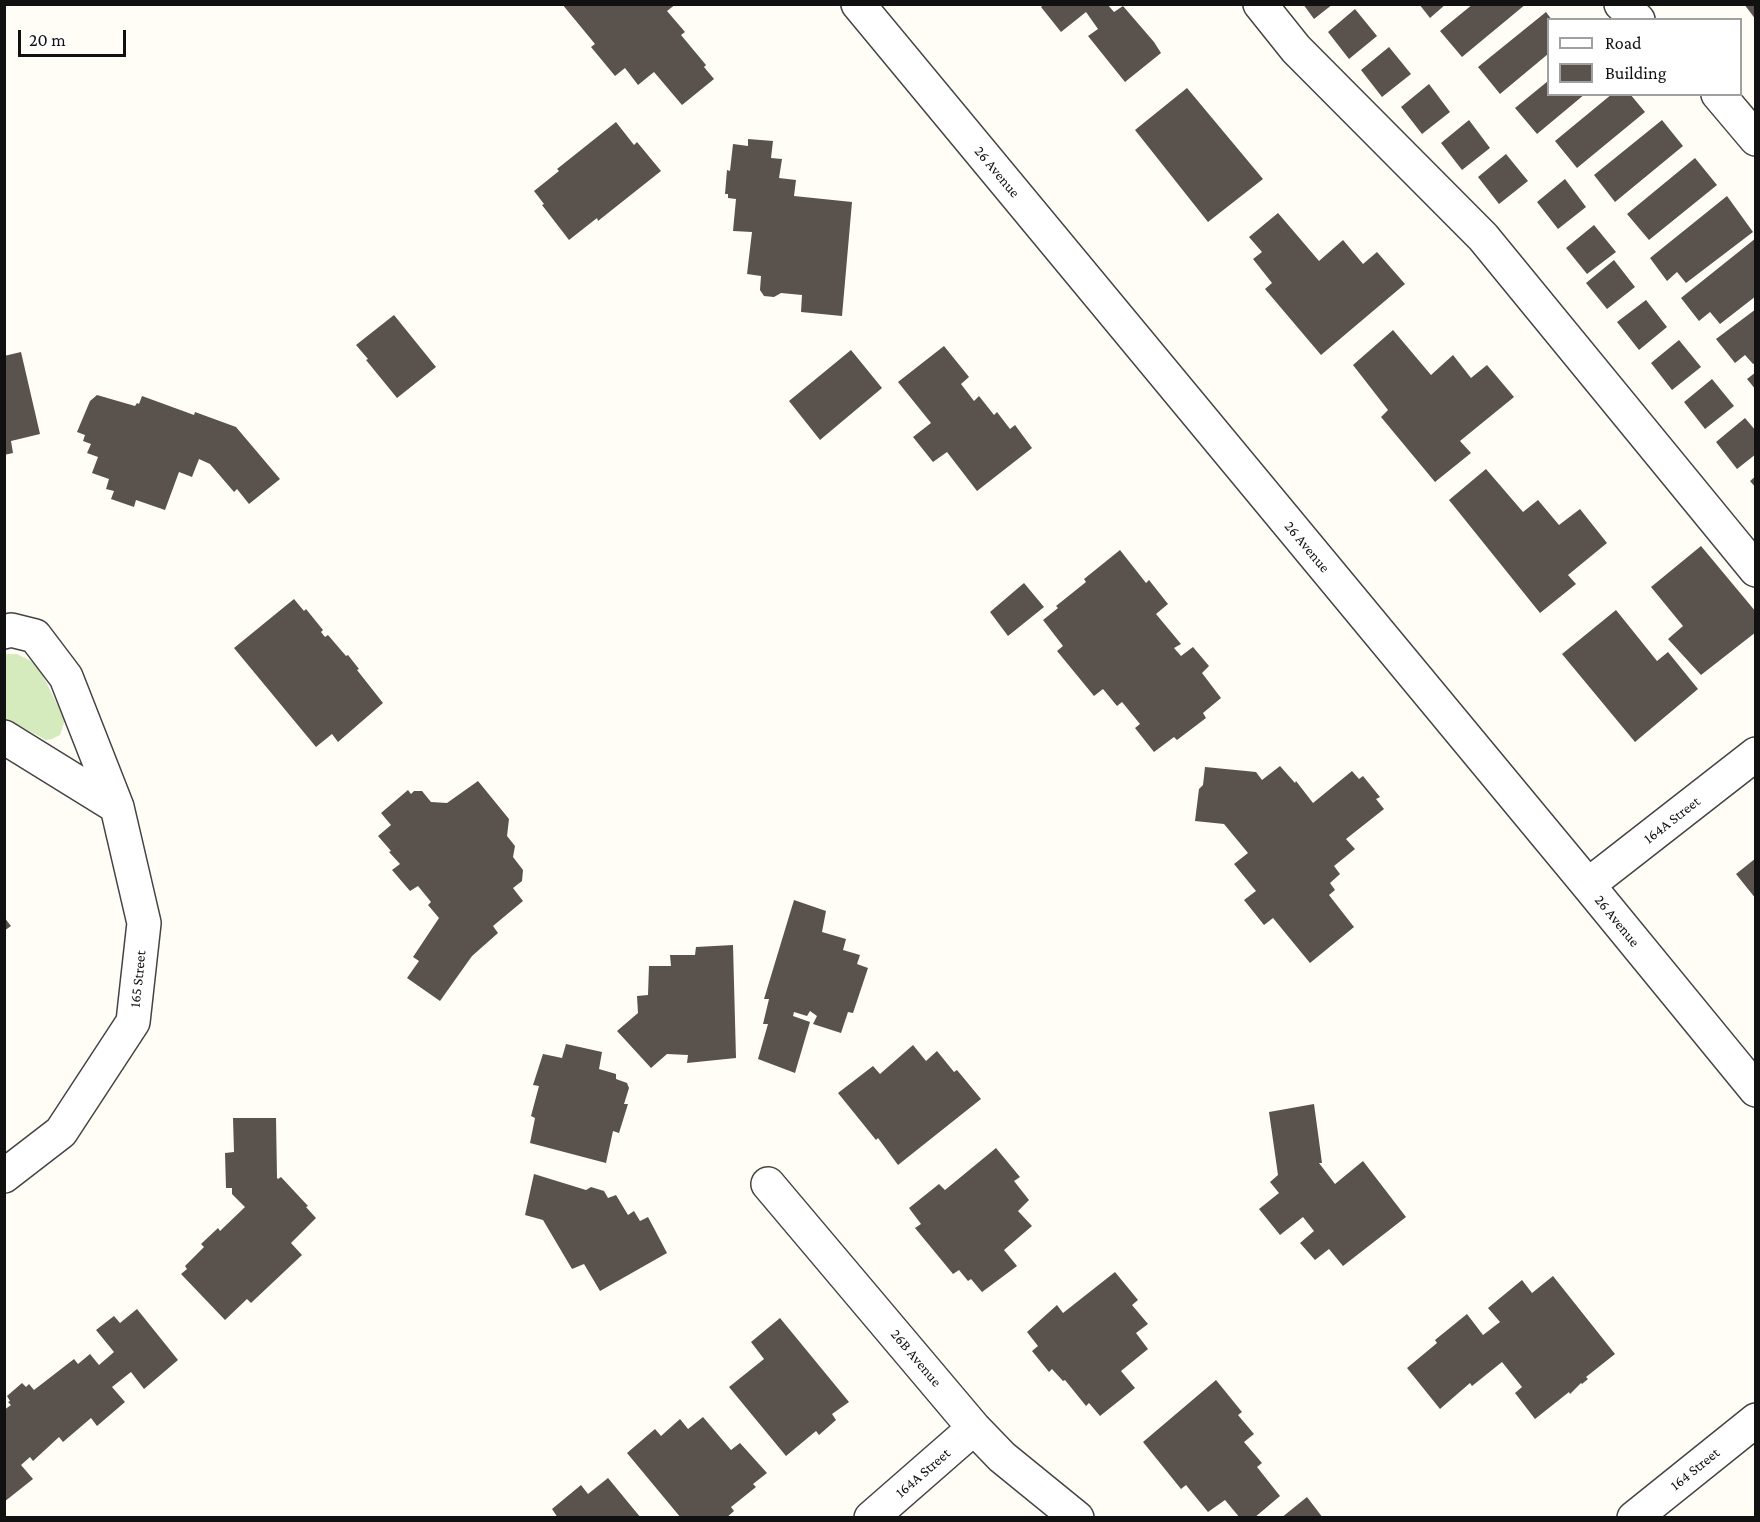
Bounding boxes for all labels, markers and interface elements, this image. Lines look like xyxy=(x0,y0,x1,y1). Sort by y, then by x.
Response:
scale bar xyxy=(21,18,129,56)
legend xyxy=(1547,18,1742,96)
text: 20 m xyxy=(29,30,66,50)
text: Road xyxy=(1605,33,1642,53)
text: Building xyxy=(1605,63,1666,83)
street label: 26 Avenue xyxy=(970,143,1024,201)
street label: 26 Avenue xyxy=(1280,518,1334,576)
street label: 164A Street xyxy=(1640,792,1704,848)
street label: 26 Avenue xyxy=(1591,891,1643,951)
street label: 165 Street xyxy=(126,950,150,1008)
street label: 26B Avenue xyxy=(887,1325,945,1391)
street label: 164A Street xyxy=(892,1444,954,1502)
street label: 164 Street xyxy=(1667,1444,1723,1494)

